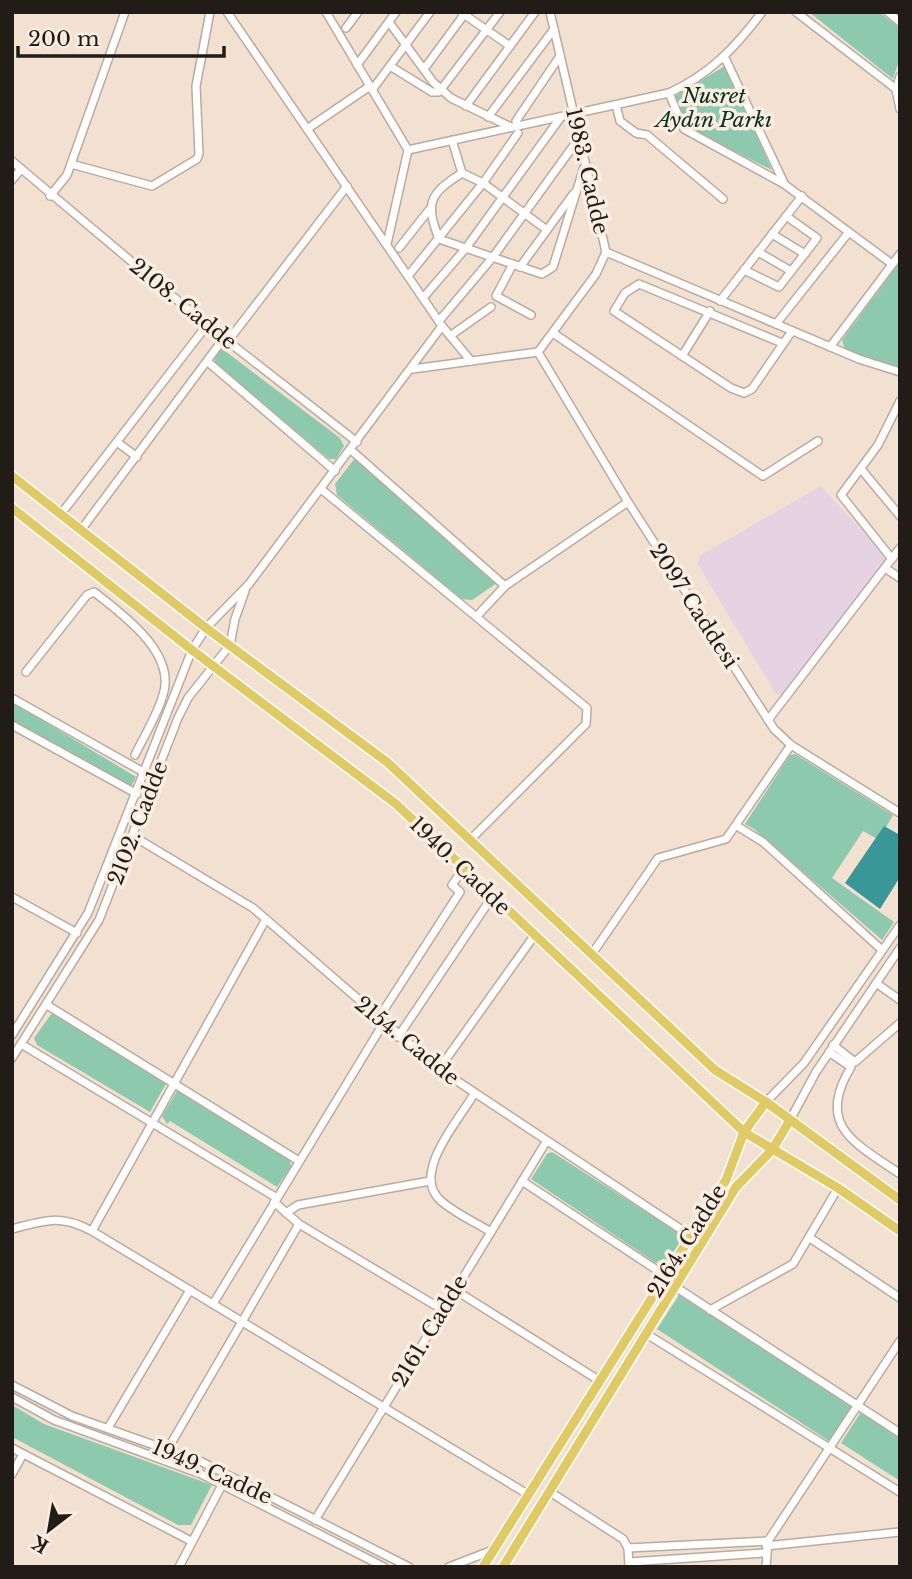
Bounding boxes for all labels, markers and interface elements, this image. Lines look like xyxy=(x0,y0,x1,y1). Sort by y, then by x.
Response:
scale bar xyxy=(18,14,224,58)
text: 200 m xyxy=(28,26,100,52)
park label: Nusret Aydın Parkı xyxy=(653,83,772,133)
street label: 1983. Cadde xyxy=(560,105,614,237)
street label: 2108. Cadde xyxy=(124,253,242,355)
street label: 2097 Caddesi xyxy=(644,539,744,673)
street label: 2102. Cadde xyxy=(102,757,174,889)
street label: 1940. Cadde xyxy=(404,811,516,921)
street label: 2154. Cadde xyxy=(349,991,465,1091)
street label: 2164. Cadde xyxy=(642,1180,732,1302)
street label: 2161. Cadde xyxy=(387,1270,473,1392)
street label: 1949. Cadde xyxy=(148,1434,276,1510)
north arrow xyxy=(14,1495,84,1565)
text: K xyxy=(27,1530,53,1558)

